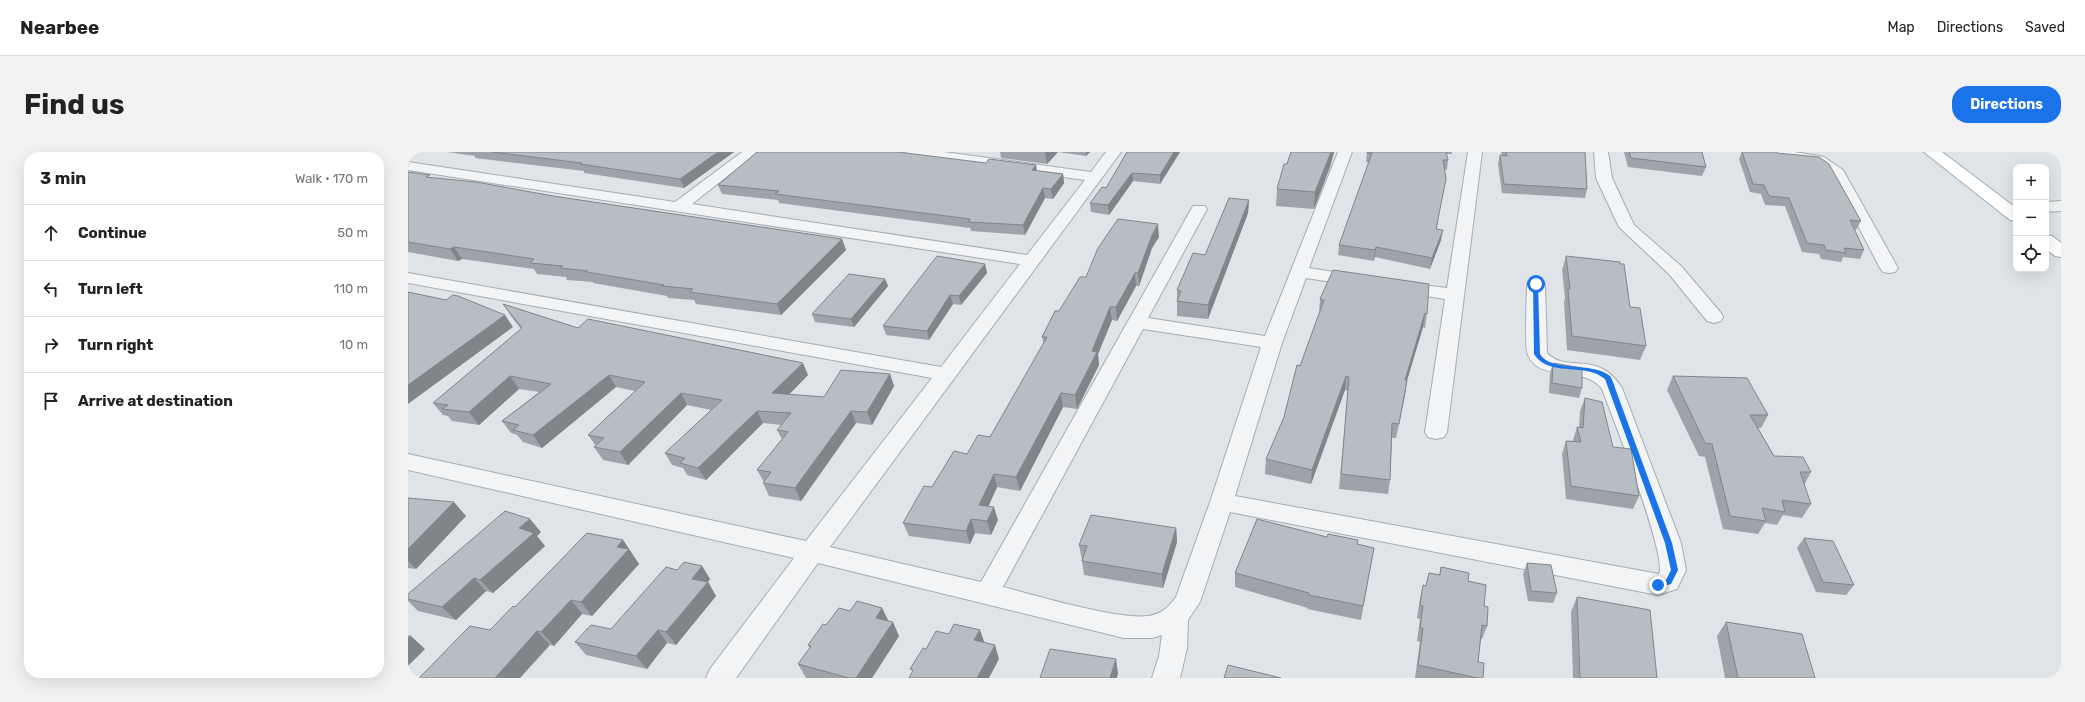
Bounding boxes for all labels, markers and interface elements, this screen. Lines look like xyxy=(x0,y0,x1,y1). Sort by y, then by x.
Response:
text: Nearbee xyxy=(20,16,99,39)
text: Map xyxy=(1888,19,1915,36)
text: Directions xyxy=(1937,19,2003,36)
text: Saved xyxy=(2025,19,2065,36)
button: Directions xyxy=(1952,86,2061,123)
text: Find us xyxy=(24,88,124,121)
map controls xyxy=(2013,164,2049,272)
button: + xyxy=(2013,164,2049,200)
text: 3 min xyxy=(40,168,86,188)
text: Walk · 170 m xyxy=(295,171,368,186)
button: − xyxy=(2013,200,2049,236)
icon: ahead xyxy=(40,222,62,244)
text: Continue xyxy=(78,224,147,242)
text: 50 m xyxy=(337,225,368,240)
button: locate xyxy=(2013,236,2049,272)
route start xyxy=(1527,275,1545,293)
icon: left xyxy=(40,278,62,300)
text: Turn left xyxy=(78,280,143,298)
text: 110 m xyxy=(334,281,368,296)
icon: right xyxy=(40,334,62,356)
text: Turn right xyxy=(78,336,153,354)
text: 10 m xyxy=(339,337,368,352)
icon: arrive xyxy=(40,390,62,412)
text: Arrive at destination xyxy=(78,392,233,410)
route end xyxy=(1649,576,1667,594)

